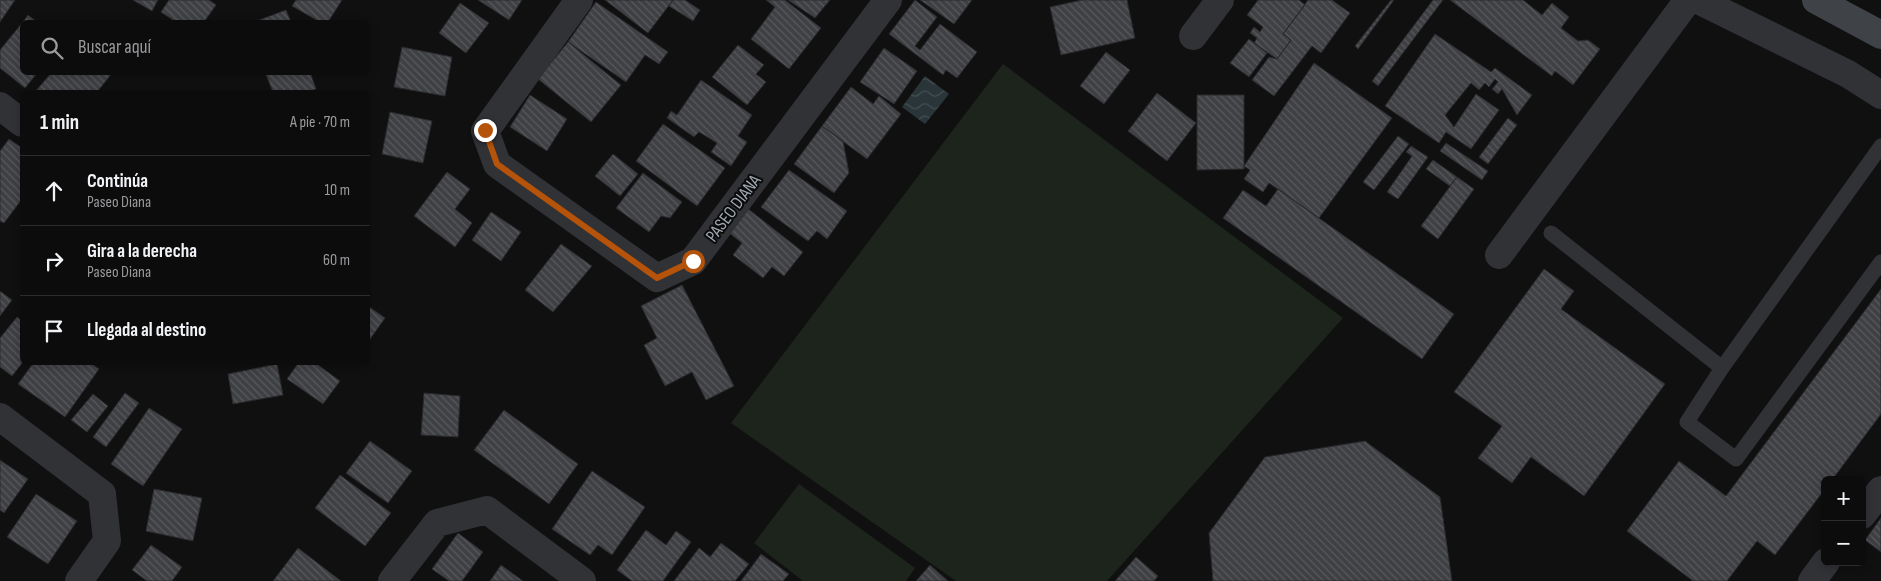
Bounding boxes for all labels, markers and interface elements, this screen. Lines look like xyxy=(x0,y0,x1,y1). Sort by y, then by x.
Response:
search box xyxy=(20,20,370,75)
icon: search xyxy=(38,34,66,62)
text: Buscar aquí xyxy=(78,36,151,59)
text: 1 min xyxy=(40,110,79,135)
text: A pie · 70 m xyxy=(290,113,350,132)
route end xyxy=(474,119,497,142)
text: Continúa xyxy=(87,170,148,193)
street label: PASEO DIANA xyxy=(701,170,766,246)
icon: ahead xyxy=(40,177,68,205)
text: 10 m xyxy=(324,181,350,200)
text: Paseo Diana xyxy=(87,193,151,212)
text: Gira a la derecha xyxy=(87,240,197,263)
icon: right xyxy=(40,247,68,275)
route start xyxy=(682,250,705,273)
text: 60 m xyxy=(323,251,350,270)
text: Paseo Diana xyxy=(87,263,151,282)
icon: arrive xyxy=(40,317,68,345)
text: Llegada al destino xyxy=(87,319,206,342)
map controls xyxy=(1821,476,1866,566)
button: + xyxy=(1821,476,1866,521)
button: − xyxy=(1821,521,1866,566)

